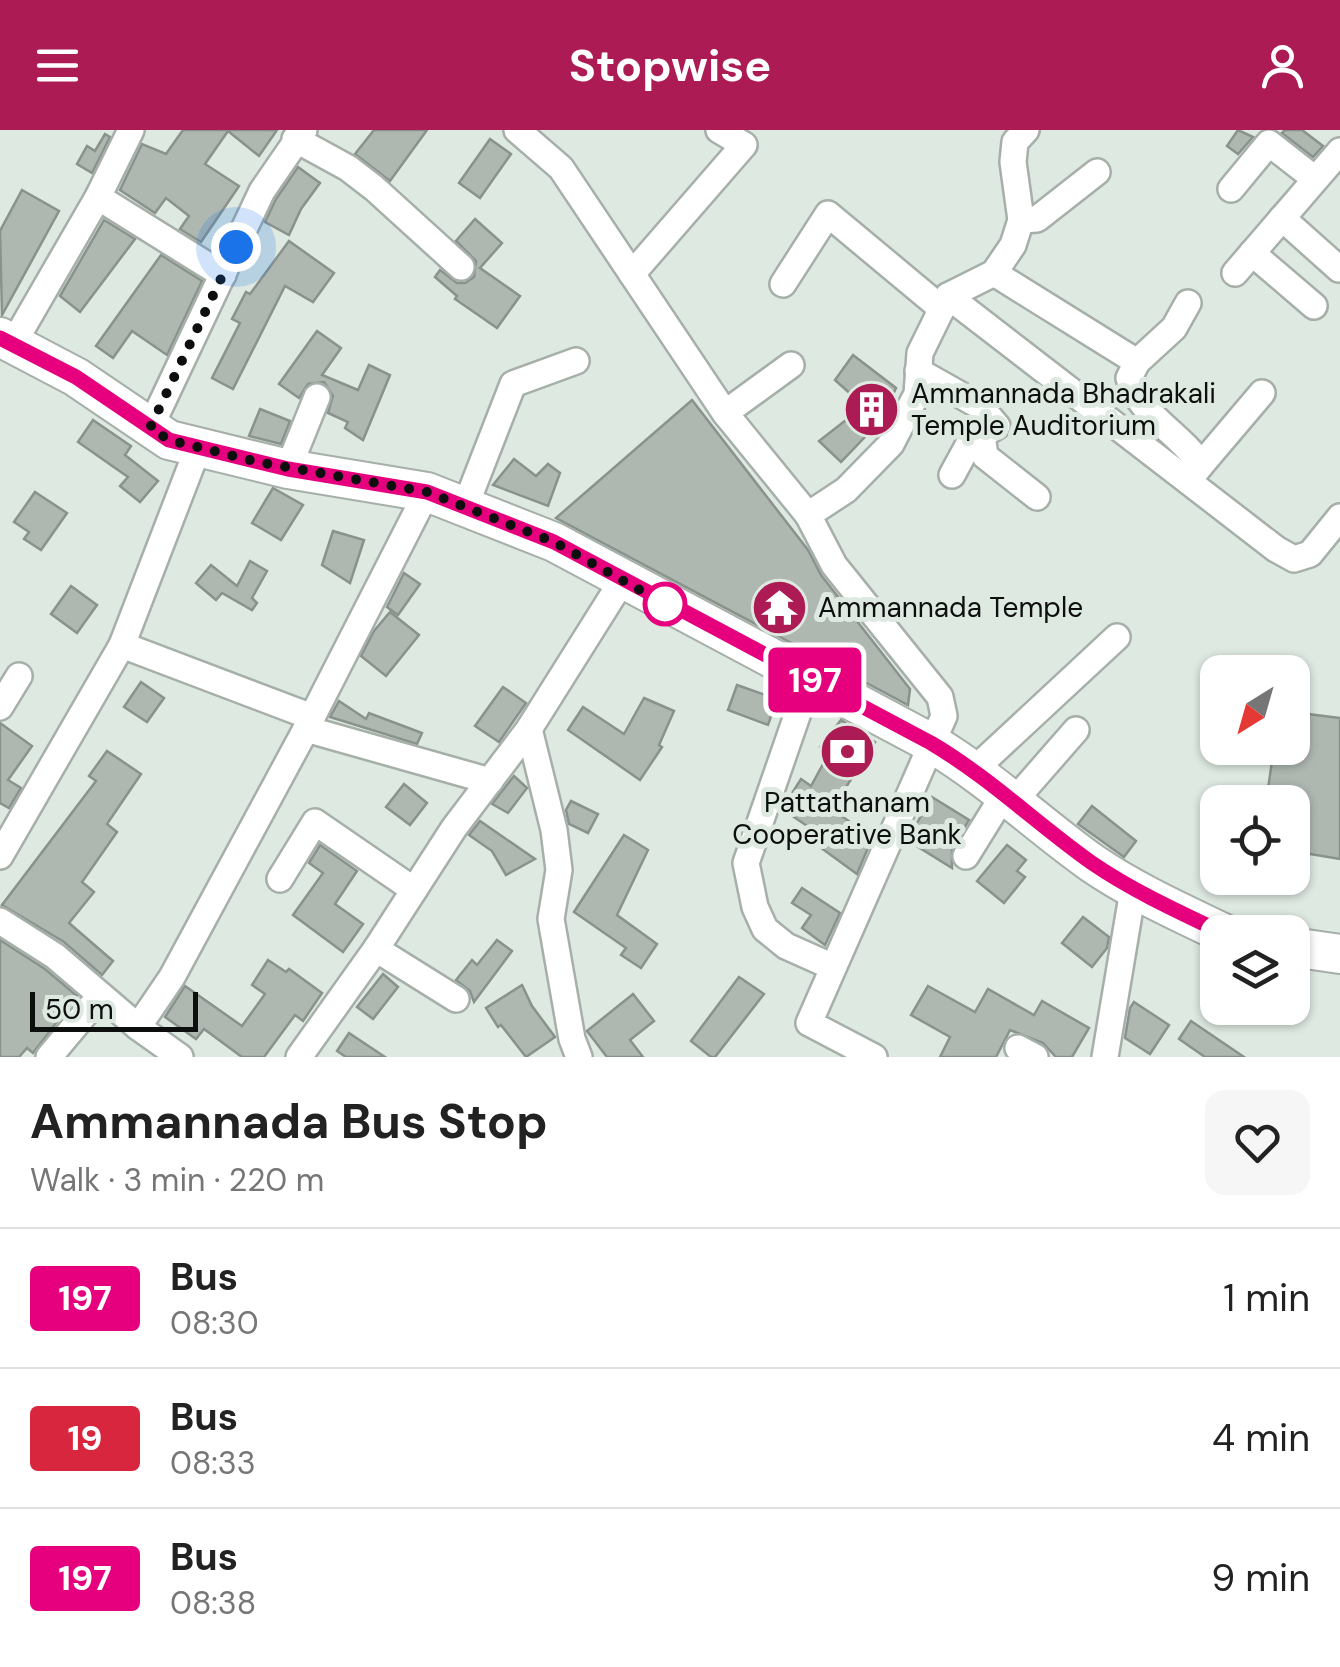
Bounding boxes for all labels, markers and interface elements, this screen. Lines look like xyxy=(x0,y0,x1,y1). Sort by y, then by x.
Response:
text: Stopwise xyxy=(569,36,771,95)
icon: menu xyxy=(30,38,85,93)
icon: person xyxy=(1255,38,1310,93)
your location xyxy=(211,222,261,272)
place label: Ammannada Bhadrakali Temple Auditorium xyxy=(911,375,1216,444)
building icon: Ammannada Bhadrakali Temple Auditorium xyxy=(842,379,902,439)
temple icon: Ammannada Temple xyxy=(749,577,809,637)
unlabelled marker xyxy=(644,583,686,625)
place label: Ammannada Temple xyxy=(818,589,1083,626)
line badge: 197 xyxy=(758,648,872,712)
north arrow xyxy=(1200,655,1310,765)
map controls xyxy=(1200,655,1310,1025)
text: 197 xyxy=(788,657,842,703)
bank icon: Pattathanam Cooperative Bank xyxy=(817,721,877,781)
place label: Pattathanam Cooperative Bank xyxy=(732,784,962,853)
button: locate xyxy=(1200,785,1310,895)
button: layers xyxy=(1200,915,1310,1025)
scale bar xyxy=(30,987,198,1031)
text: 50 m xyxy=(45,991,114,1028)
text: Ammannada Bus Stop xyxy=(30,1090,548,1153)
button: heart xyxy=(1205,1090,1310,1195)
text: Walk · 3 min · 220 m xyxy=(30,1159,324,1201)
text: Bus xyxy=(170,1252,238,1302)
text: 1 min xyxy=(1223,1273,1310,1323)
text: 197 xyxy=(58,1275,112,1321)
text: 08:30 xyxy=(170,1302,259,1344)
text: Bus xyxy=(170,1392,238,1442)
text: 4 min xyxy=(1212,1413,1310,1463)
text: 19 xyxy=(68,1415,102,1461)
text: 08:33 xyxy=(170,1442,256,1484)
text: Bus xyxy=(170,1532,238,1582)
text: 9 min xyxy=(1211,1553,1310,1603)
text: 197 xyxy=(58,1555,112,1601)
text: 08:38 xyxy=(170,1582,256,1624)

